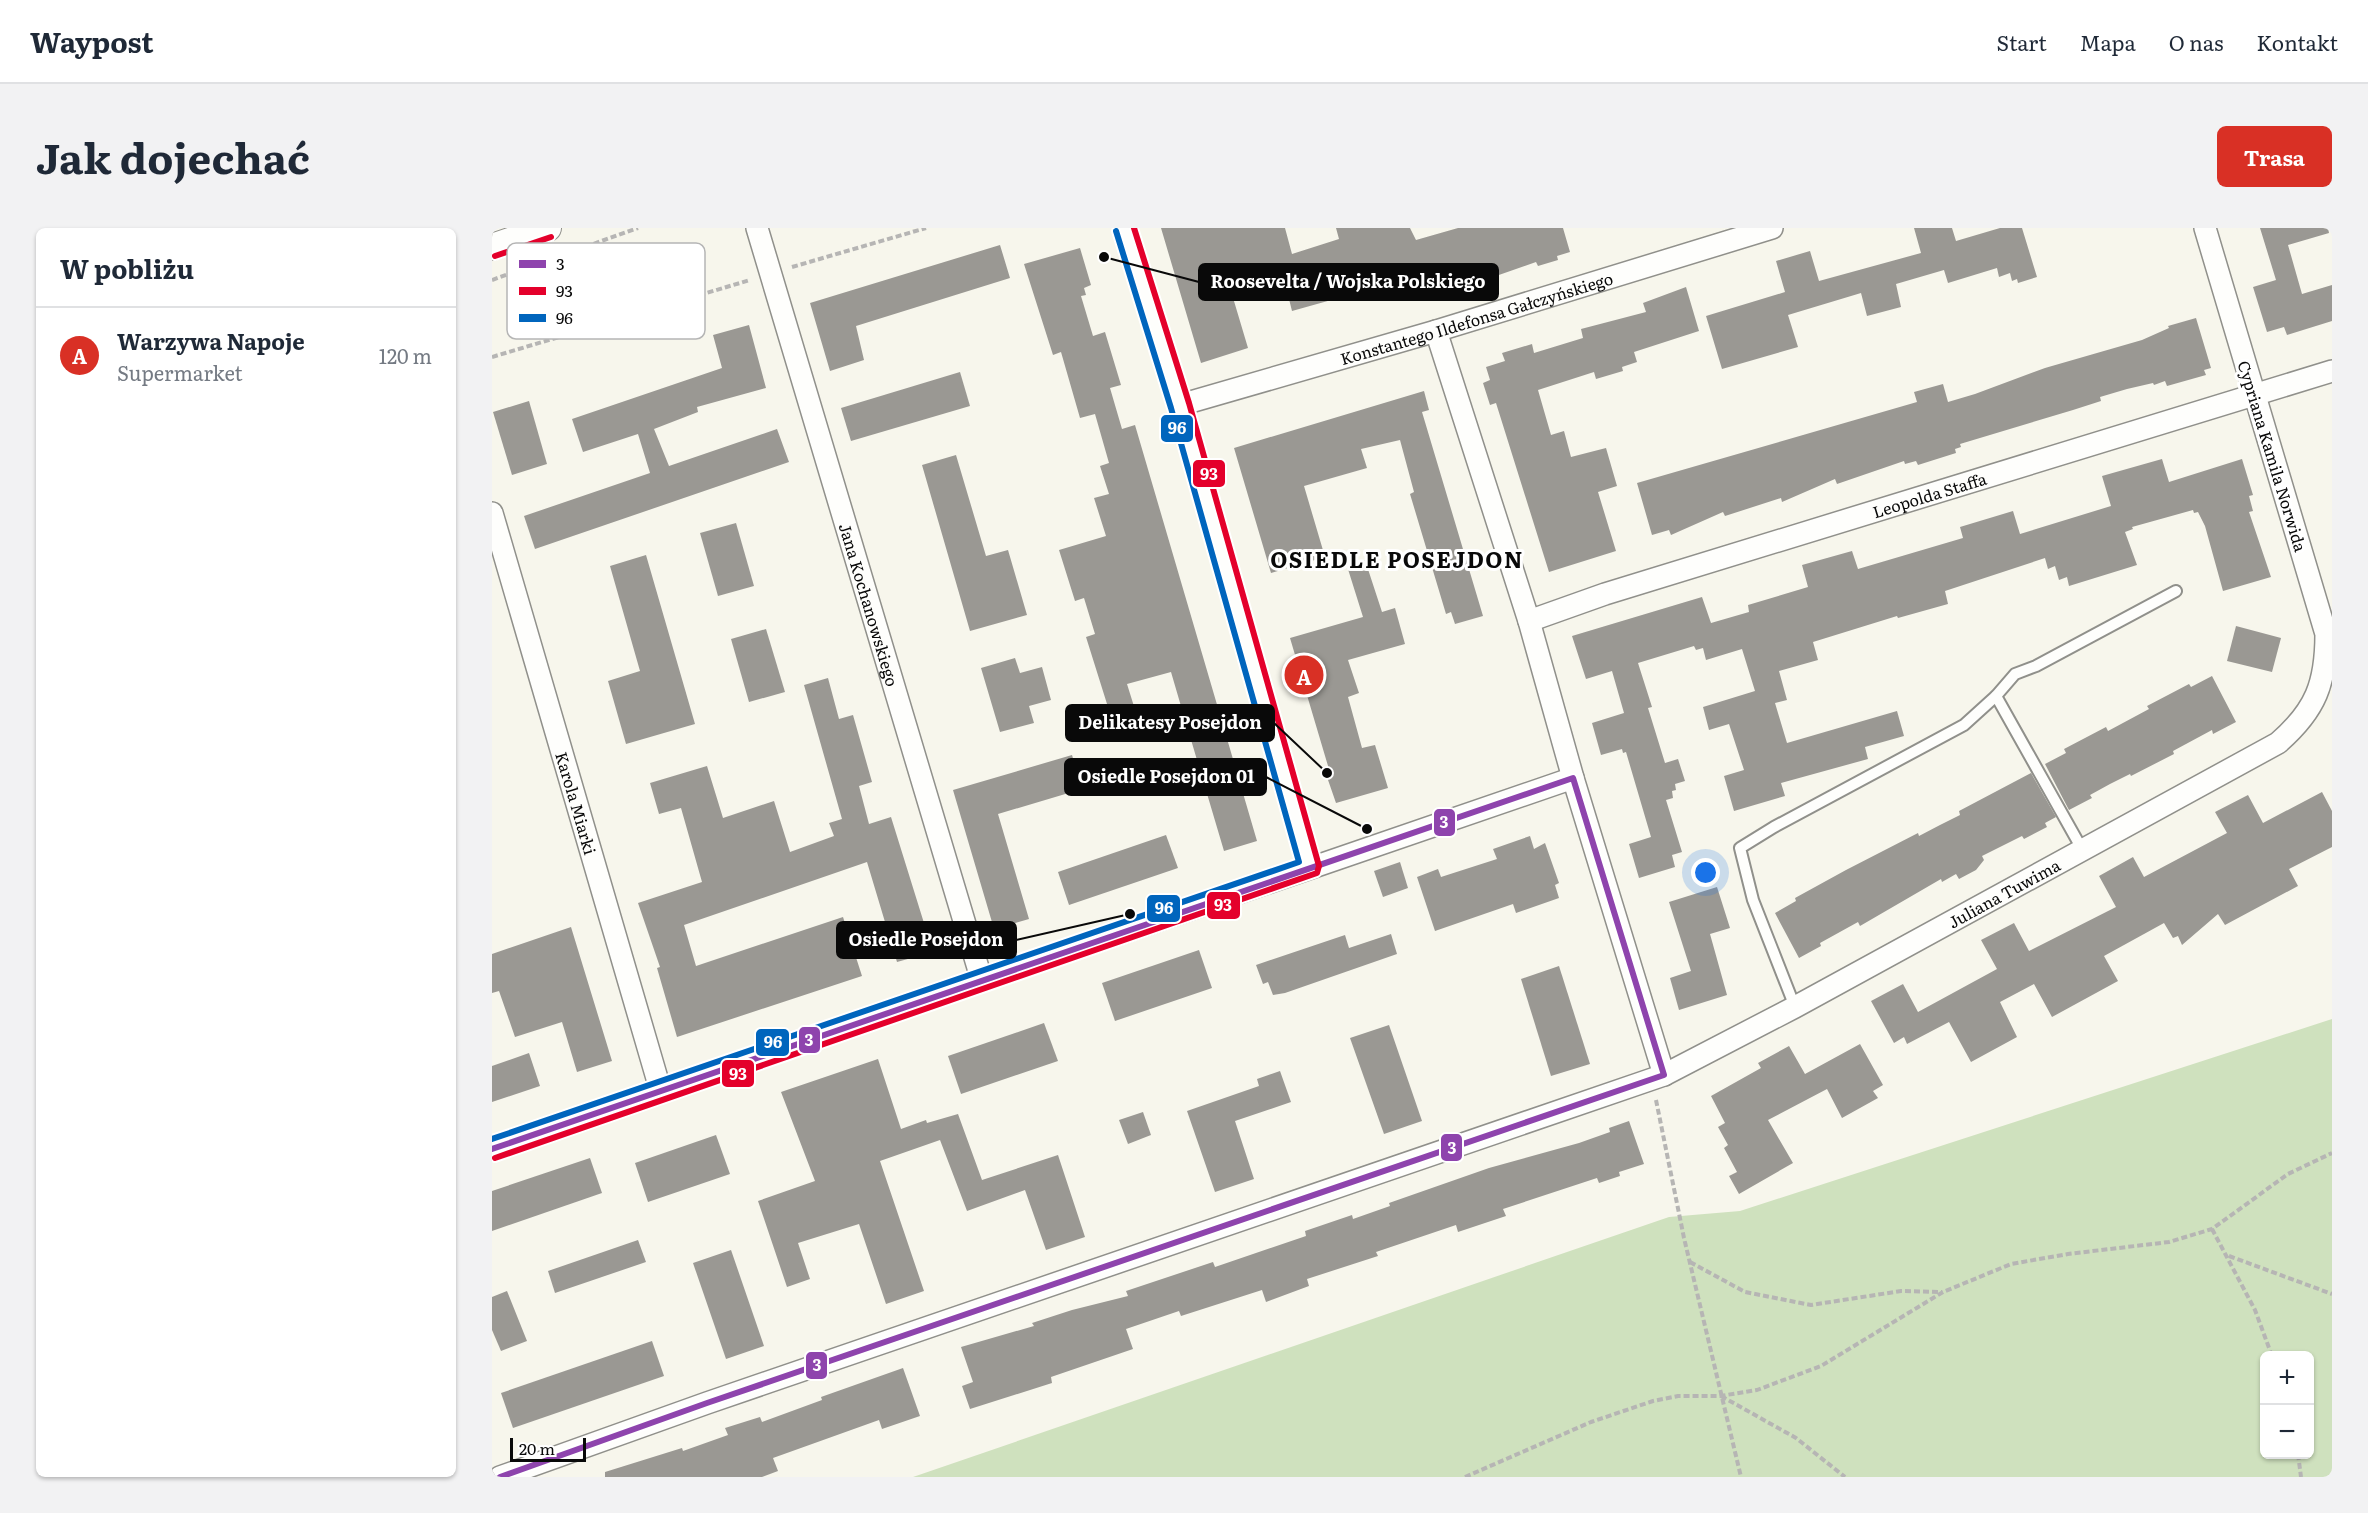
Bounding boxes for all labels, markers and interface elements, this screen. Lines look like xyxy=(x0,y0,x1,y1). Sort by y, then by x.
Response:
text: Waypost xyxy=(30,20,154,62)
text: Start xyxy=(1997,26,2047,57)
text: Mapa xyxy=(2080,26,2136,57)
text: O nas xyxy=(2169,26,2223,57)
text: Kontakt xyxy=(2256,26,2338,57)
text: Jak dojechać xyxy=(36,125,310,187)
button: Trasa xyxy=(2217,126,2332,187)
legend xyxy=(507,243,705,339)
text: W pobliżu xyxy=(60,248,194,287)
text: 3 xyxy=(556,251,565,275)
callout: Roosevelta / Wojska Polskiego xyxy=(1199,264,1498,300)
street label: Konstantego Ildefonsa Gałczyńskiego xyxy=(1337,265,1616,370)
text: Roosevelta / Wojska Polskiego xyxy=(1211,267,1485,294)
text: 93 xyxy=(556,278,573,302)
text: 96 xyxy=(556,305,573,329)
text: Warzywa Napoje xyxy=(117,324,305,357)
text: A xyxy=(72,340,87,370)
text: 120 m xyxy=(379,340,432,370)
text: Supermarket xyxy=(117,357,243,387)
street label: Cypriana Kamila Norwida xyxy=(2232,357,2314,555)
line badge: 96 xyxy=(1160,414,1194,443)
text: 96 xyxy=(1168,415,1186,439)
line badge: 93 xyxy=(1192,459,1226,488)
text: 93 xyxy=(1200,461,1218,485)
street label: Leopolda Staffa xyxy=(1870,466,1990,523)
street label: Jana Kochanowskiego xyxy=(834,520,905,689)
district label: OSIEDLE POSEJDON xyxy=(1270,542,1524,575)
pin: A xyxy=(1284,652,1324,698)
callout: Delikatesy Posejdon xyxy=(1066,705,1274,741)
text: Delikatesy Posejdon xyxy=(1078,708,1262,735)
street label: Karola Miarki xyxy=(550,749,603,857)
callout: Osiedle Posejdon 01 xyxy=(1065,759,1266,795)
text: Osiedle Posejdon 01 xyxy=(1077,762,1255,789)
line badge: 3 xyxy=(1433,808,1456,837)
text: 3 xyxy=(1440,809,1449,833)
street label: Juliana Tuwima xyxy=(1943,852,2065,933)
your location xyxy=(1691,858,1720,887)
line badge: 93 xyxy=(1206,891,1241,920)
text: 93 xyxy=(1214,892,1232,916)
line badge: 96 xyxy=(1146,894,1181,923)
text: 96 xyxy=(1155,895,1173,919)
callout: Osiedle Posejdon xyxy=(837,922,1016,958)
text: Osiedle Posejdon xyxy=(849,925,1004,952)
line badge: 3 xyxy=(798,1026,821,1054)
text: 3 xyxy=(805,1027,814,1051)
line badge: 96 xyxy=(755,1028,790,1057)
text: 96 xyxy=(764,1029,782,1053)
line badge: 93 xyxy=(721,1059,755,1088)
text: 93 xyxy=(729,1061,747,1085)
line badge: 3 xyxy=(1440,1133,1463,1162)
text: 3 xyxy=(1448,1135,1457,1159)
line badge: 3 xyxy=(805,1351,828,1380)
map controls xyxy=(2260,1351,2314,1459)
button: + xyxy=(2260,1351,2314,1405)
text: 3 xyxy=(813,1352,822,1376)
button: − xyxy=(2260,1405,2314,1459)
scale bar xyxy=(510,1435,586,1462)
text: 20 m xyxy=(519,1436,555,1460)

